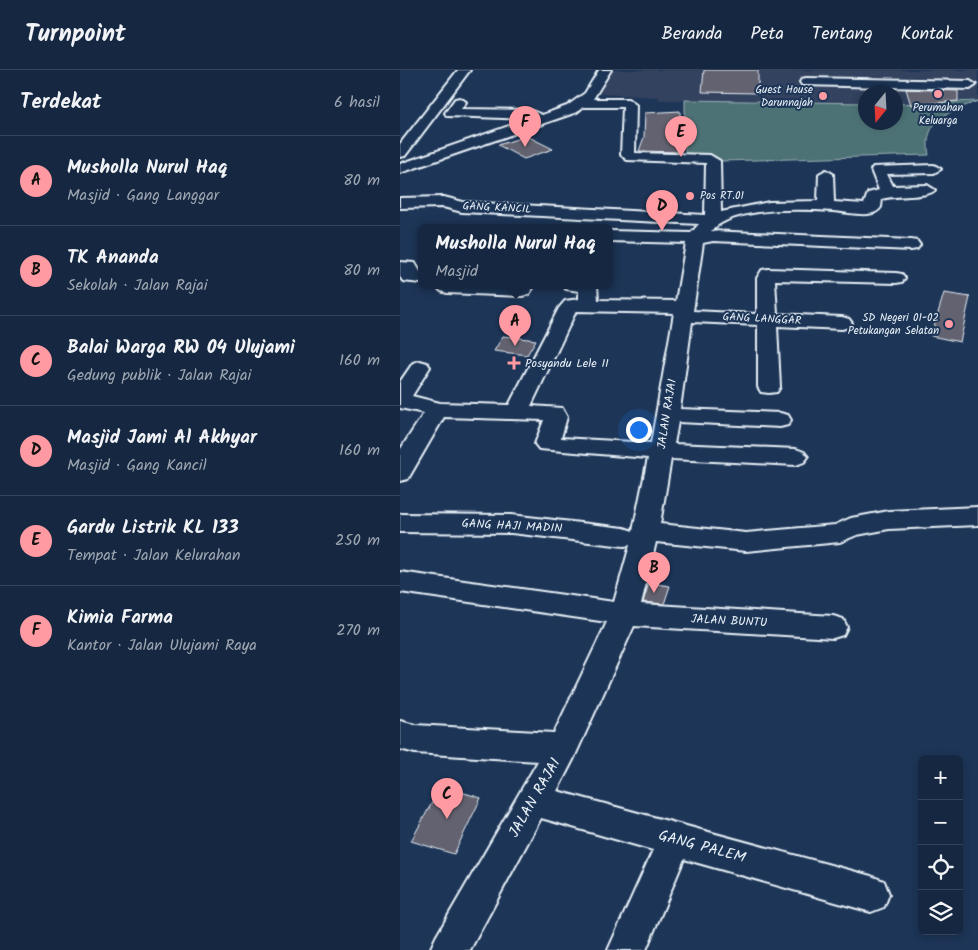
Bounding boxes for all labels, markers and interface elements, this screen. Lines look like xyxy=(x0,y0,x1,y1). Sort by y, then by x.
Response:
text: Turnpoint xyxy=(25,15,126,54)
text: Beranda xyxy=(662,20,723,49)
text: Peta xyxy=(751,20,784,49)
text: Tentang xyxy=(812,20,873,49)
text: Kontak xyxy=(901,20,953,49)
place label: Guest House Darunnajah xyxy=(755,81,813,112)
north arrow xyxy=(858,85,903,130)
text: Terdekat xyxy=(20,86,101,119)
marker: Perumahan Keluarga xyxy=(932,88,944,100)
text: 6 hasil xyxy=(334,90,380,115)
marker: Guest House Darunnajah xyxy=(817,90,829,102)
place label: Perumahan Keluarga xyxy=(913,99,963,130)
pin: F xyxy=(509,106,541,147)
pin: E xyxy=(665,116,697,157)
text: Musholla Nurul Haq xyxy=(67,153,228,183)
text: A xyxy=(31,168,41,193)
text: 80 m xyxy=(343,168,380,193)
text: Masjid · Gang Langgar xyxy=(67,183,219,208)
place label: Pos RT.01 xyxy=(700,187,744,205)
pin: D xyxy=(646,190,678,231)
marker: Pos RT.01 xyxy=(684,190,696,202)
street label: GANG KANCIL xyxy=(462,197,532,219)
popup xyxy=(418,224,613,289)
text: Musholla Nurul Haq xyxy=(435,229,596,259)
text: TK Ananda xyxy=(67,243,159,273)
text: B xyxy=(31,258,41,283)
text: 80 m xyxy=(343,258,380,283)
text: Masjid xyxy=(435,259,478,284)
text: Sekolah · Jalan Rajai xyxy=(67,273,208,298)
pin: A xyxy=(499,305,531,346)
street label: GANG LANGGAR xyxy=(722,308,802,330)
place label: SD Negeri 01-02 Petukangan Selatan xyxy=(848,309,939,340)
marker: SD Negeri 01-02 Petukangan Selatan xyxy=(943,318,955,330)
text: Balai Warga RW 04 Ulujami xyxy=(67,333,295,363)
text: C xyxy=(31,348,41,373)
text: 160 m xyxy=(339,348,380,373)
place label: Posyandu Lele II xyxy=(525,354,609,373)
marker: Posyandu Lele II xyxy=(507,356,521,370)
text: Gedung publik · Jalan Rajai xyxy=(67,363,251,388)
street label: JALAN RAJAI xyxy=(652,377,682,450)
your location xyxy=(626,417,652,443)
text: Masjid Jami Al Akhyar xyxy=(67,423,257,453)
text: D xyxy=(31,438,41,463)
text: 160 m xyxy=(339,438,380,463)
text: Masjid · Gang Kancil xyxy=(67,453,207,478)
text: Gardu Listrik KL 133 xyxy=(67,513,239,543)
street label: GANG HAJI MADIN xyxy=(461,514,563,538)
text: E xyxy=(32,528,40,553)
text: 250 m xyxy=(335,528,380,553)
text: Tempat · Jalan Kelurahan xyxy=(67,543,241,568)
pin: B xyxy=(638,552,670,593)
text: Kimia Farma xyxy=(67,603,173,633)
street label: JALAN BUNTU xyxy=(690,610,768,632)
text: F xyxy=(32,618,40,643)
text: 270 m xyxy=(336,618,380,643)
text: Kantor · Jalan Ulujami Raya xyxy=(67,633,257,658)
street label: JALAN RAJAI xyxy=(503,753,568,842)
map controls xyxy=(918,755,963,935)
button: + xyxy=(918,755,963,800)
pin: C xyxy=(431,778,463,819)
button: − xyxy=(918,800,963,845)
street label: GANG PALEM xyxy=(656,824,749,870)
button: locate xyxy=(918,845,963,890)
button: layers xyxy=(918,890,963,935)

